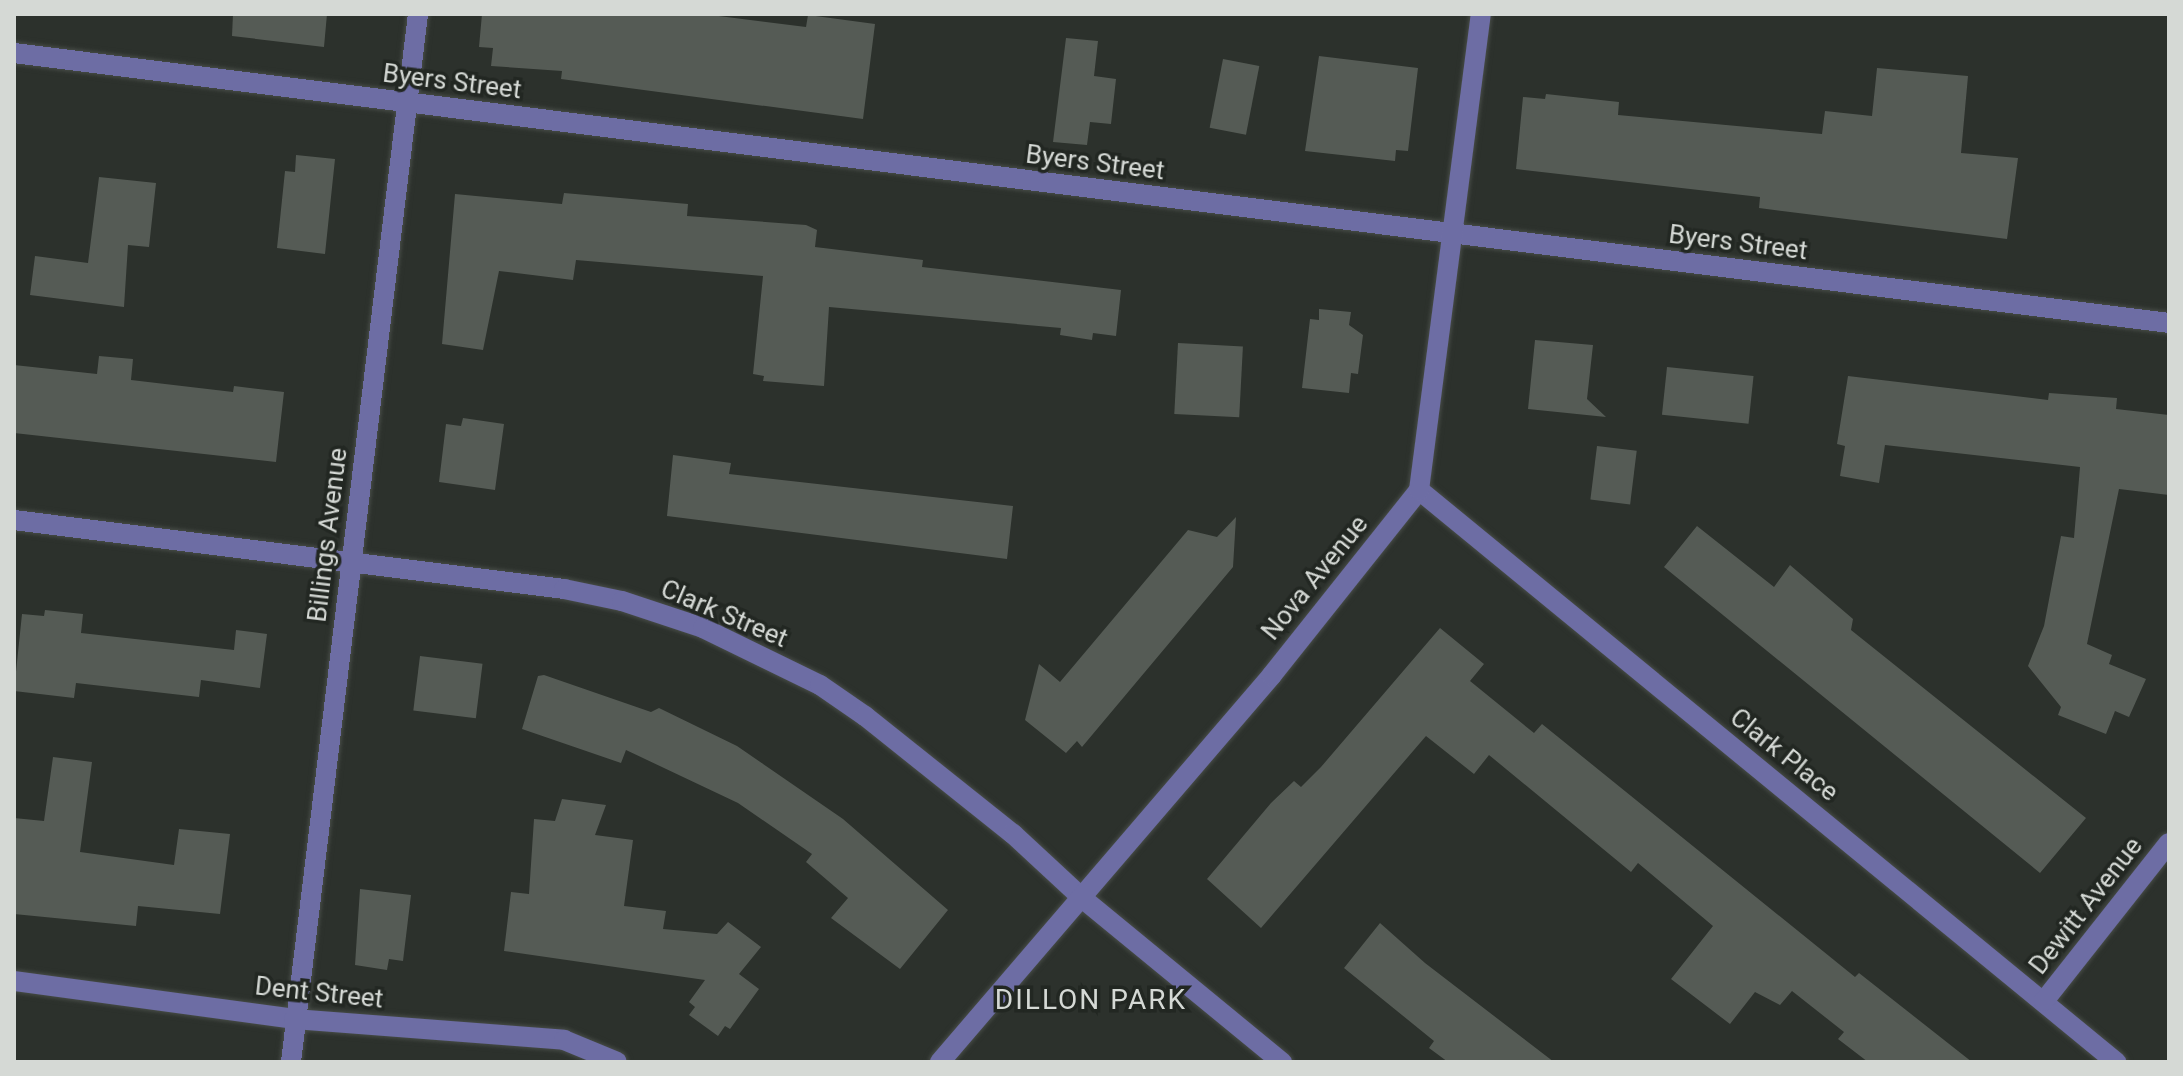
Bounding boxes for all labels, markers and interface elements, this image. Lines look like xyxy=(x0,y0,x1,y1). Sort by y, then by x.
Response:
street label: Byers Street xyxy=(381,58,523,106)
street label: Byers Street xyxy=(1024,139,1166,187)
street label: Byers Street xyxy=(1667,219,1809,267)
street label: Billings Avenue xyxy=(302,446,354,624)
street label: Nova Avenue xyxy=(1255,509,1375,647)
street label: Clark Street xyxy=(656,573,792,655)
street label: Clark Place xyxy=(1724,702,1844,808)
street label: Dewitt Avenue xyxy=(2023,831,2149,981)
street label: Dent Street xyxy=(253,971,385,1015)
district label: DILLON PARK xyxy=(995,983,1187,1017)

